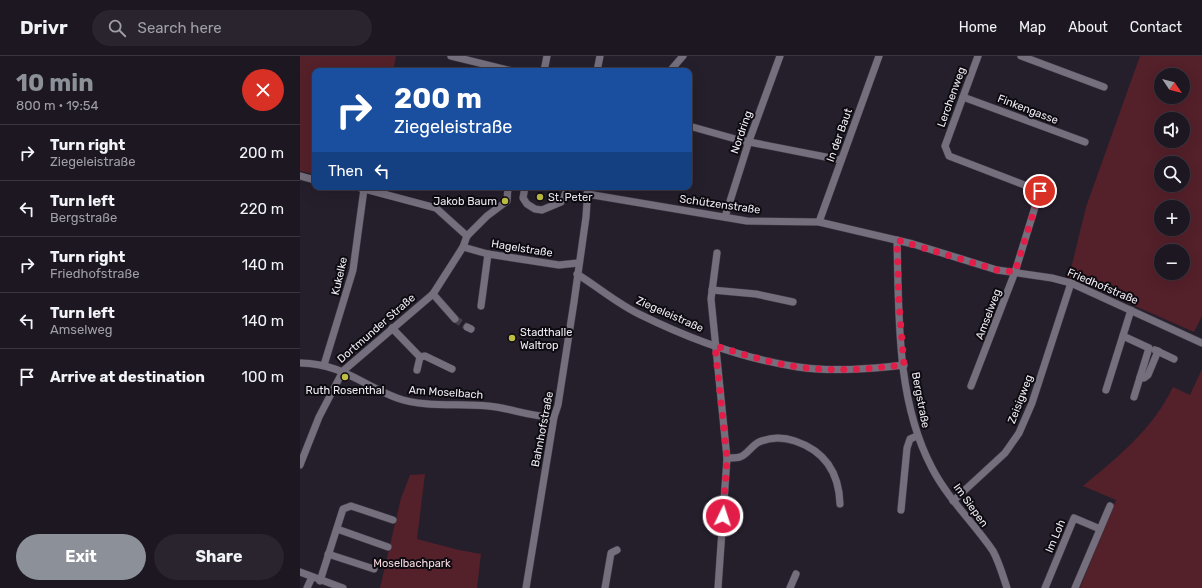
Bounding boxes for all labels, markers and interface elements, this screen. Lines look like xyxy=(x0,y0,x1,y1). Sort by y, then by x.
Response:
search box xyxy=(92,10,372,46)
text: Drivr xyxy=(20,16,68,39)
icon: search xyxy=(106,17,128,39)
text: Search here xyxy=(138,19,222,37)
text: Home xyxy=(959,19,997,36)
text: Map xyxy=(1019,19,1046,36)
text: About xyxy=(1068,19,1108,36)
text: Contact xyxy=(1130,19,1182,36)
street label: Lerchenweg xyxy=(935,65,968,129)
north arrow xyxy=(1154,68,1190,104)
map controls xyxy=(1154,68,1190,280)
text: 10 min xyxy=(16,69,94,97)
button: close xyxy=(242,69,284,111)
text: 200 m xyxy=(394,82,482,115)
icon: right xyxy=(328,84,380,136)
street label: Finkengasse xyxy=(996,92,1060,127)
text: 800 m · 19:54 xyxy=(16,98,99,113)
street label: In der Baut xyxy=(824,106,855,164)
street label: Nordring xyxy=(728,109,755,155)
button: sound xyxy=(1154,112,1190,148)
text: Ziegeleistraße xyxy=(394,116,512,138)
text: Turn right xyxy=(50,136,125,154)
icon: right xyxy=(16,142,38,164)
text: 200 m xyxy=(239,144,284,162)
text: Ziegeleistraße xyxy=(50,154,136,169)
button: search xyxy=(1154,156,1190,192)
icon: left xyxy=(371,160,393,182)
text: Then xyxy=(328,162,363,180)
pin xyxy=(1023,174,1057,208)
icon: arrive xyxy=(1029,180,1051,202)
place label: St. Peter xyxy=(548,191,593,204)
text: Turn left xyxy=(50,192,115,210)
marker: St. Peter xyxy=(535,192,545,202)
street label: Schützenstraße xyxy=(679,192,761,217)
place label: Jakob Baum xyxy=(433,195,497,208)
marker: Jakob Baum xyxy=(500,196,510,206)
icon: left xyxy=(16,198,38,220)
text: 220 m xyxy=(240,200,284,218)
button: + xyxy=(1154,200,1190,236)
text: Bergstraße xyxy=(50,210,117,225)
street label: Hagelstraße xyxy=(490,237,554,260)
button: − xyxy=(1154,244,1190,280)
text: Turn right xyxy=(50,248,125,266)
icon: right xyxy=(16,254,38,276)
text: 140 m xyxy=(242,256,284,274)
street label: Kukelke xyxy=(329,256,350,296)
text: Friedhofstraße xyxy=(50,266,139,281)
street label: Friedhofstraße xyxy=(1065,266,1140,307)
street label: Amselweg xyxy=(973,287,1004,341)
street label: Dortmunder Straße xyxy=(335,291,418,366)
street label: Ziegeleistraße xyxy=(634,294,705,335)
text: Turn left xyxy=(50,304,115,322)
icon: left xyxy=(16,310,38,332)
text: 140 m xyxy=(242,312,284,330)
text: Amselweg xyxy=(50,322,113,337)
place label: Stadthalle Waltrop xyxy=(520,326,572,352)
marker: Stadthalle Waltrop xyxy=(507,333,517,343)
icon: arrive xyxy=(16,366,38,388)
text: Arrive at destination xyxy=(50,368,205,386)
text: 100 m xyxy=(242,368,284,386)
street label: Bergstraße xyxy=(909,371,932,429)
marker: Ruth Rosenthal xyxy=(340,372,350,382)
street label: Zeisigweg xyxy=(1005,373,1036,426)
street label: Am Moselbach xyxy=(408,383,484,402)
place label: Ruth Rosenthal xyxy=(305,384,385,397)
street label: Bahnhofstraße xyxy=(529,390,556,468)
street label: Im Siepen xyxy=(950,481,991,530)
position arrow xyxy=(702,495,744,537)
street label: Im Loh xyxy=(1043,518,1068,555)
button: Exit xyxy=(16,534,146,580)
button: Share xyxy=(154,534,284,580)
park label: Moselbachpark xyxy=(373,557,451,570)

